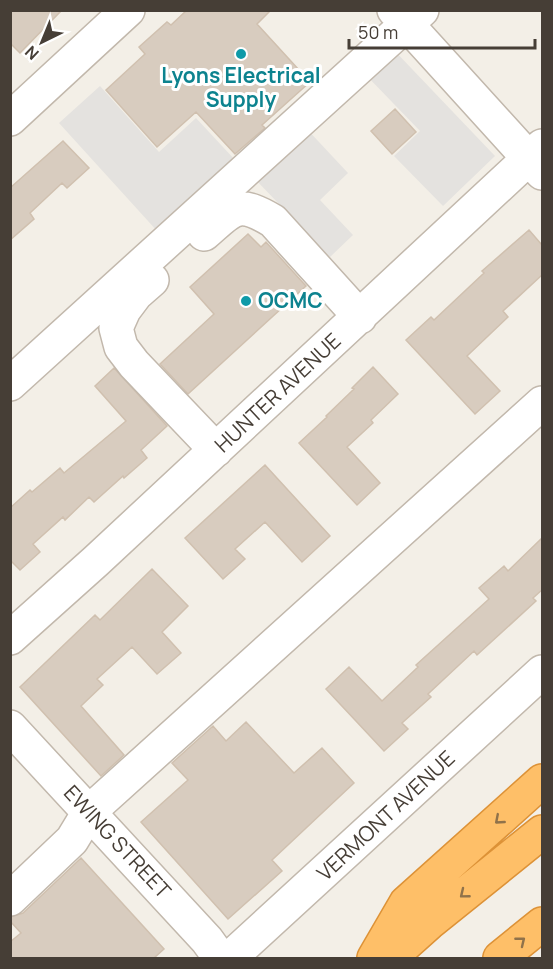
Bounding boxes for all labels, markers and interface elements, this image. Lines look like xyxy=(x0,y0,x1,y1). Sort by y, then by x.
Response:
north arrow xyxy=(12,12,72,72)
scale bar xyxy=(349,12,535,50)
text: 50 m xyxy=(358,20,398,44)
text: N xyxy=(20,41,43,65)
marker: Lyons Electrical Supply xyxy=(234,47,248,61)
place label: Lyons Electrical Supply xyxy=(161,61,321,113)
place label: OCMC xyxy=(258,286,323,314)
marker: OCMC xyxy=(239,294,253,308)
street label: HUNTER AVENUE xyxy=(208,326,346,458)
street label: VERMONT AVENUE xyxy=(310,744,460,886)
street label: EWING STREET xyxy=(58,779,178,904)
one-way arrow xyxy=(494,812,505,823)
one-way arrow xyxy=(460,887,471,898)
one-way arrow xyxy=(514,937,525,948)

